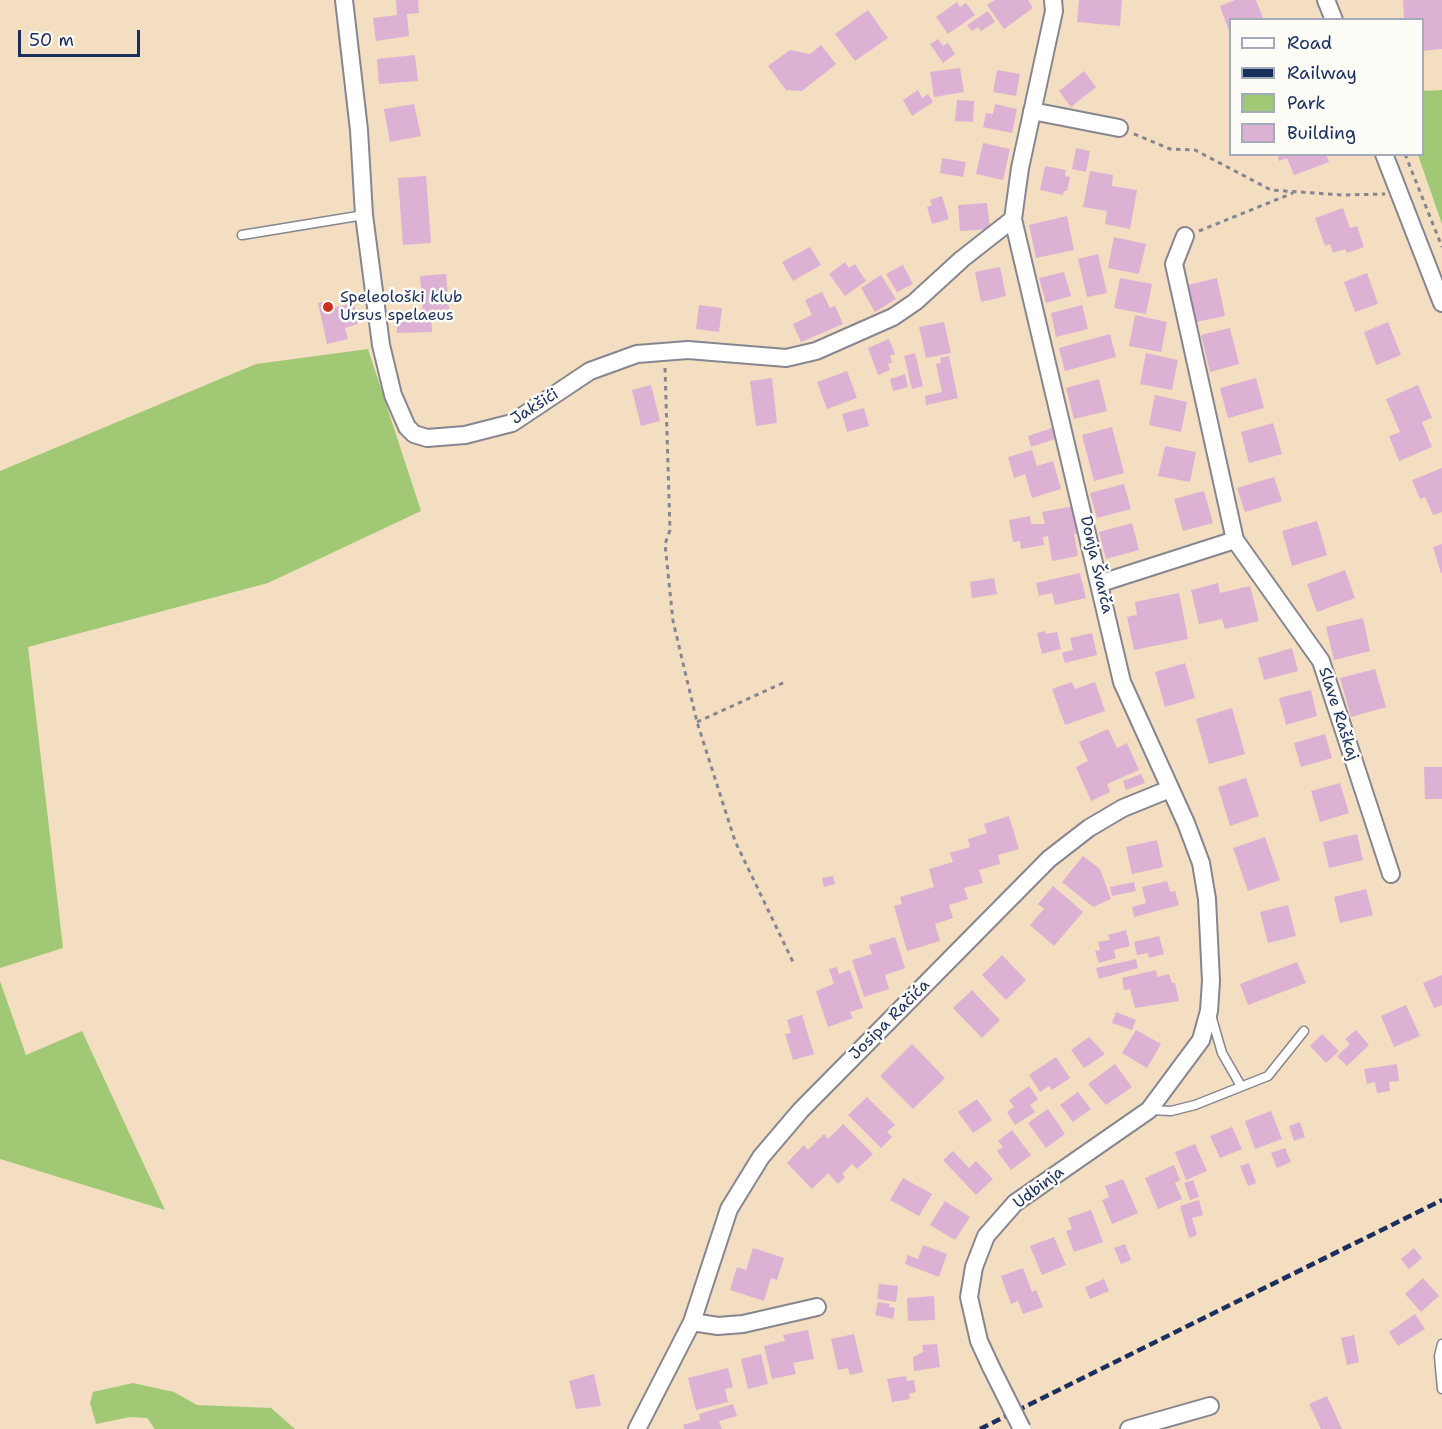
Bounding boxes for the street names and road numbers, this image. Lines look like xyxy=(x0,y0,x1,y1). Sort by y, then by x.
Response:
street label: Jakšići xyxy=(508,385,562,429)
street label: Donja Švarča xyxy=(1075,514,1117,616)
street label: Slave Raškaj xyxy=(1314,665,1362,763)
street label: Josipa Račića xyxy=(846,976,934,1064)
street label: Udbinja xyxy=(1010,1163,1068,1213)

